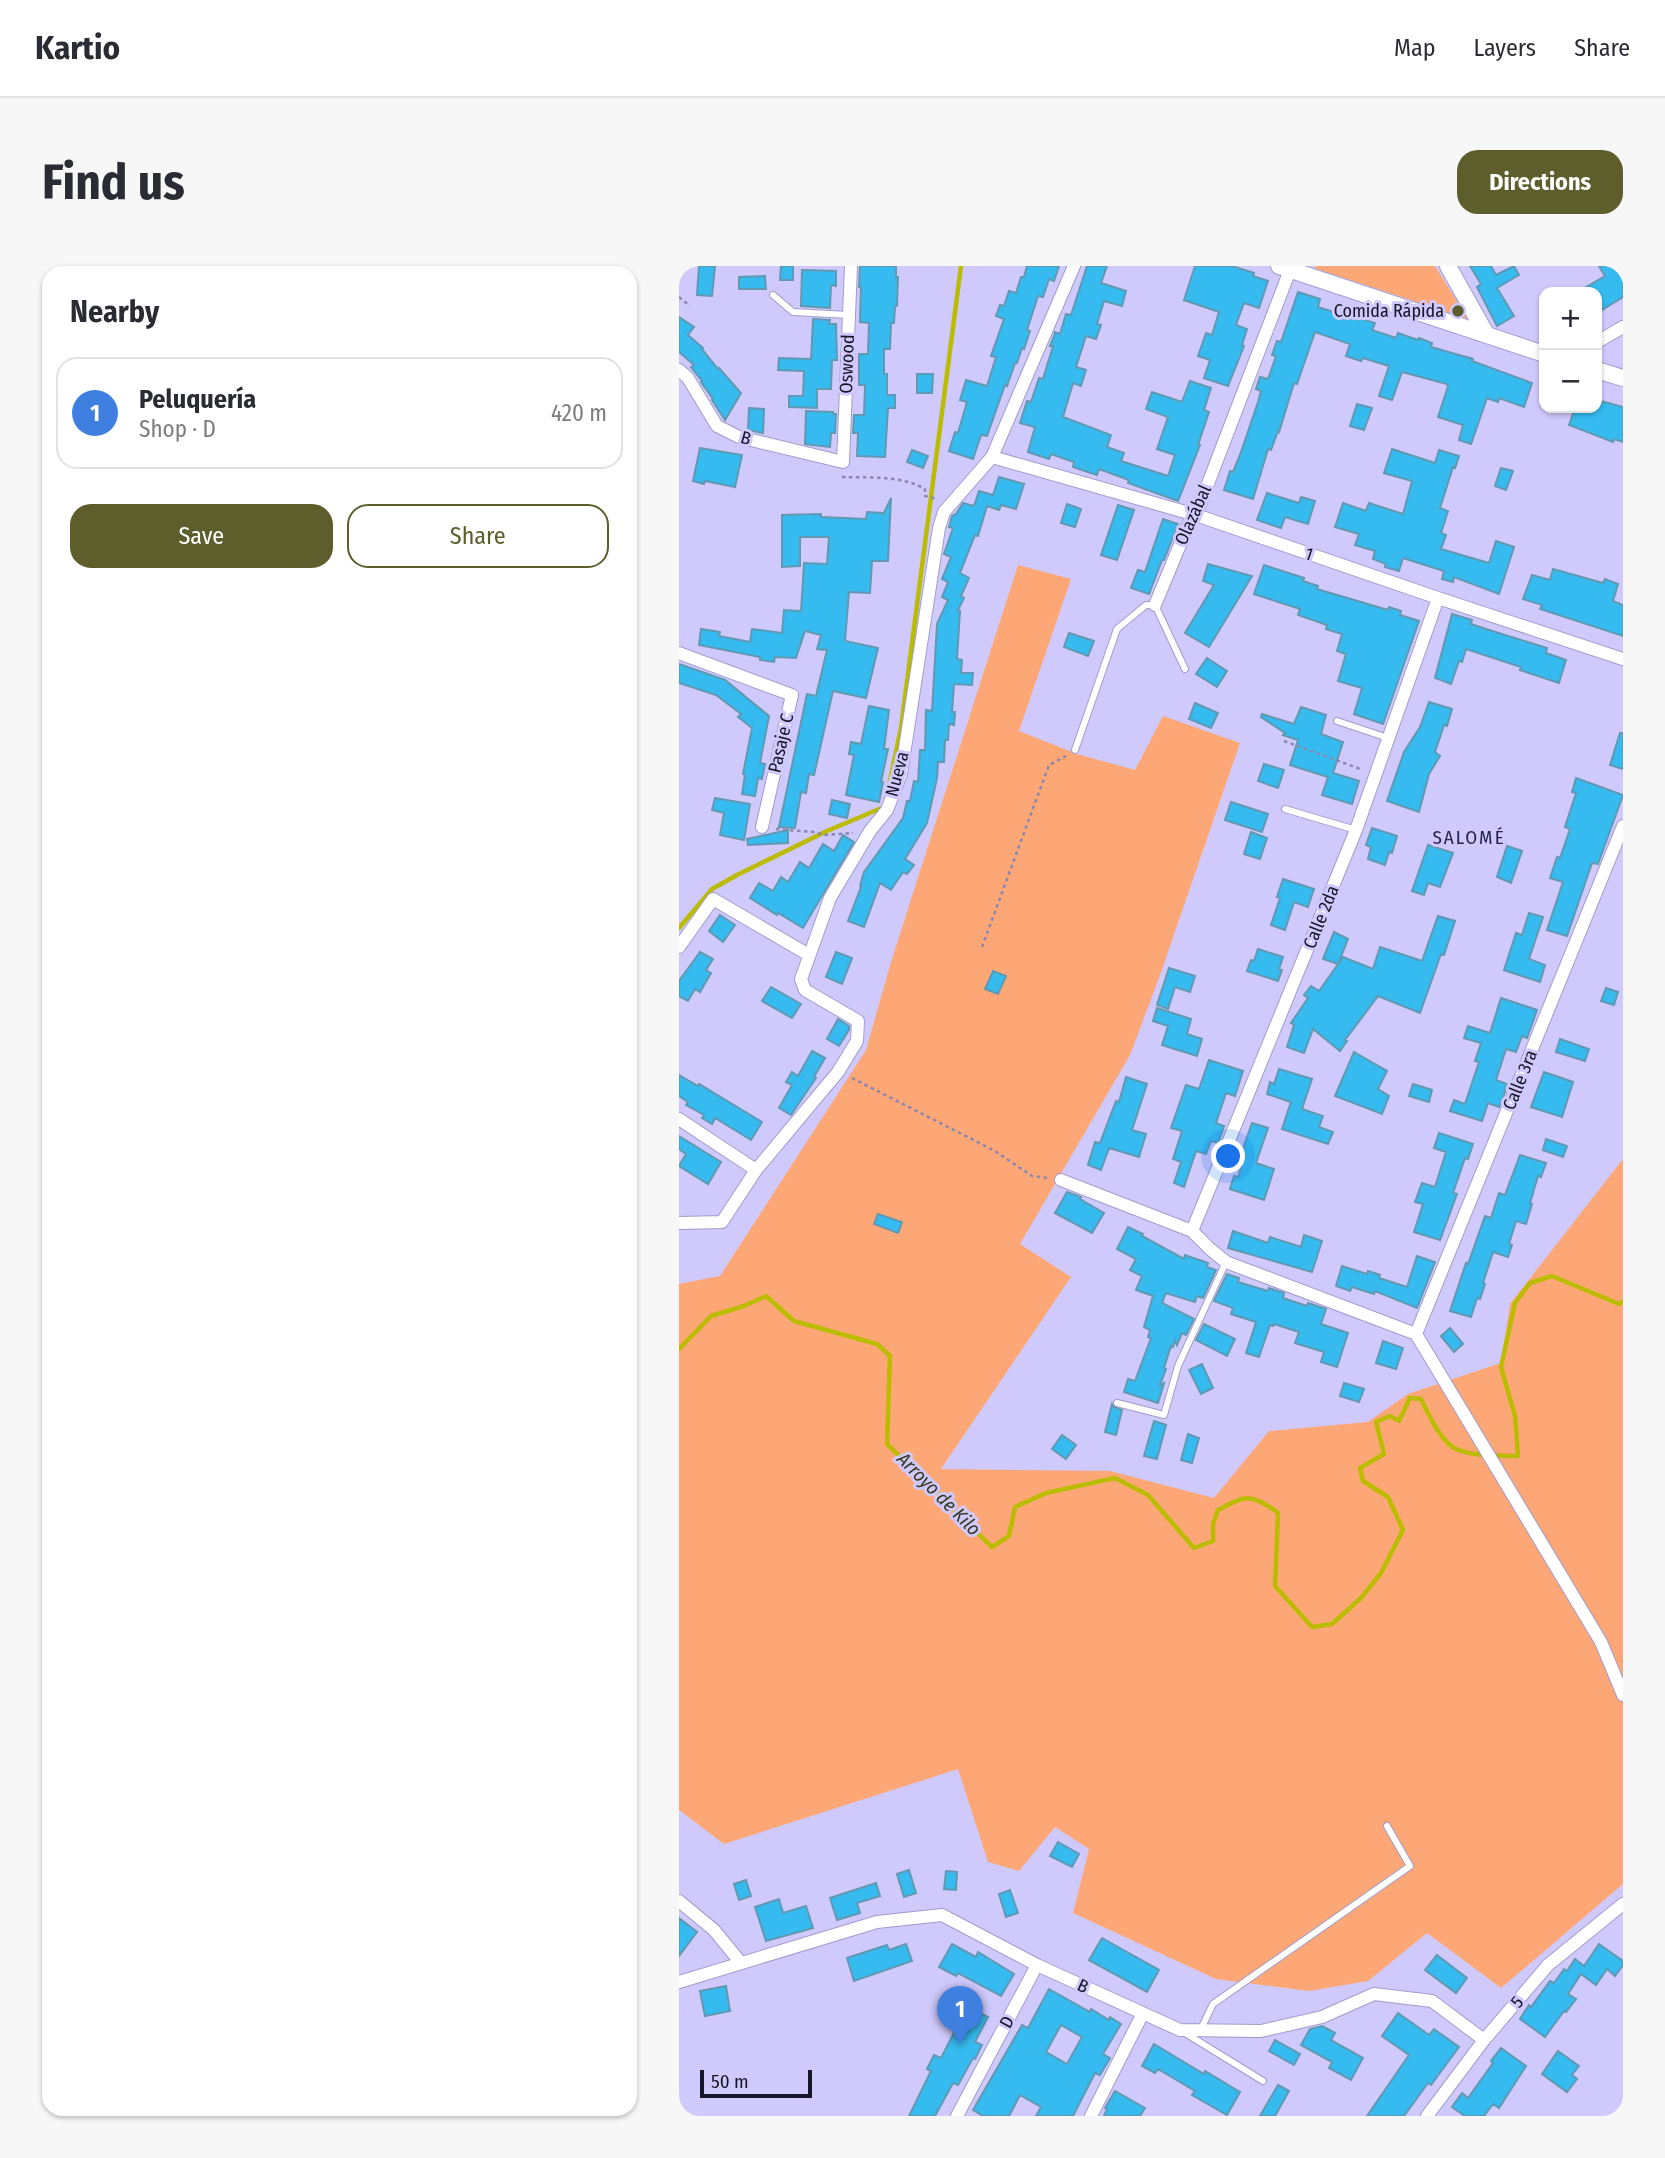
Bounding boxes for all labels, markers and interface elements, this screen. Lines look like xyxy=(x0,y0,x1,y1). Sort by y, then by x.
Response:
text: Kartio xyxy=(35,28,120,68)
text: Map xyxy=(1394,34,1436,62)
text: Layers xyxy=(1474,34,1536,62)
text: Share xyxy=(1574,34,1630,62)
button: Directions xyxy=(1457,150,1623,214)
text: Find us xyxy=(42,153,185,212)
map controls xyxy=(1539,287,1602,413)
button: + xyxy=(1539,287,1602,350)
text: Nearby xyxy=(70,294,159,330)
place label: Comida Rápida xyxy=(1334,300,1444,322)
marker: Comida Rápida xyxy=(1450,303,1466,319)
street label: Oswood xyxy=(835,334,859,394)
button: − xyxy=(1539,350,1602,413)
text: Peluquería xyxy=(139,384,256,415)
text: 1 xyxy=(90,399,100,427)
text: 420 m xyxy=(551,399,607,427)
text: Shop · D xyxy=(139,415,216,443)
street label: B xyxy=(738,426,754,450)
street label: Olazábal xyxy=(1170,481,1216,548)
button: Save xyxy=(70,504,333,568)
button: Share xyxy=(347,504,609,568)
street label: 1 xyxy=(1302,542,1316,566)
street label: Pasaje C xyxy=(764,711,798,775)
street label: Nueva xyxy=(880,749,914,799)
district label: SALOMÉ xyxy=(1432,826,1506,849)
street label: Calle 2da xyxy=(1298,882,1344,952)
street label: Calle 3ra xyxy=(1498,1047,1542,1113)
your location xyxy=(1211,1139,1245,1173)
water label: Arroyo de Kilo xyxy=(892,1447,985,1540)
street label: B xyxy=(1074,1974,1092,1998)
pin: 1 xyxy=(937,1986,983,2044)
street label: 5 xyxy=(1506,1992,1528,2012)
street label: D xyxy=(995,2012,1019,2032)
scale bar xyxy=(700,2067,812,2099)
text: 50 m xyxy=(711,2070,749,2093)

